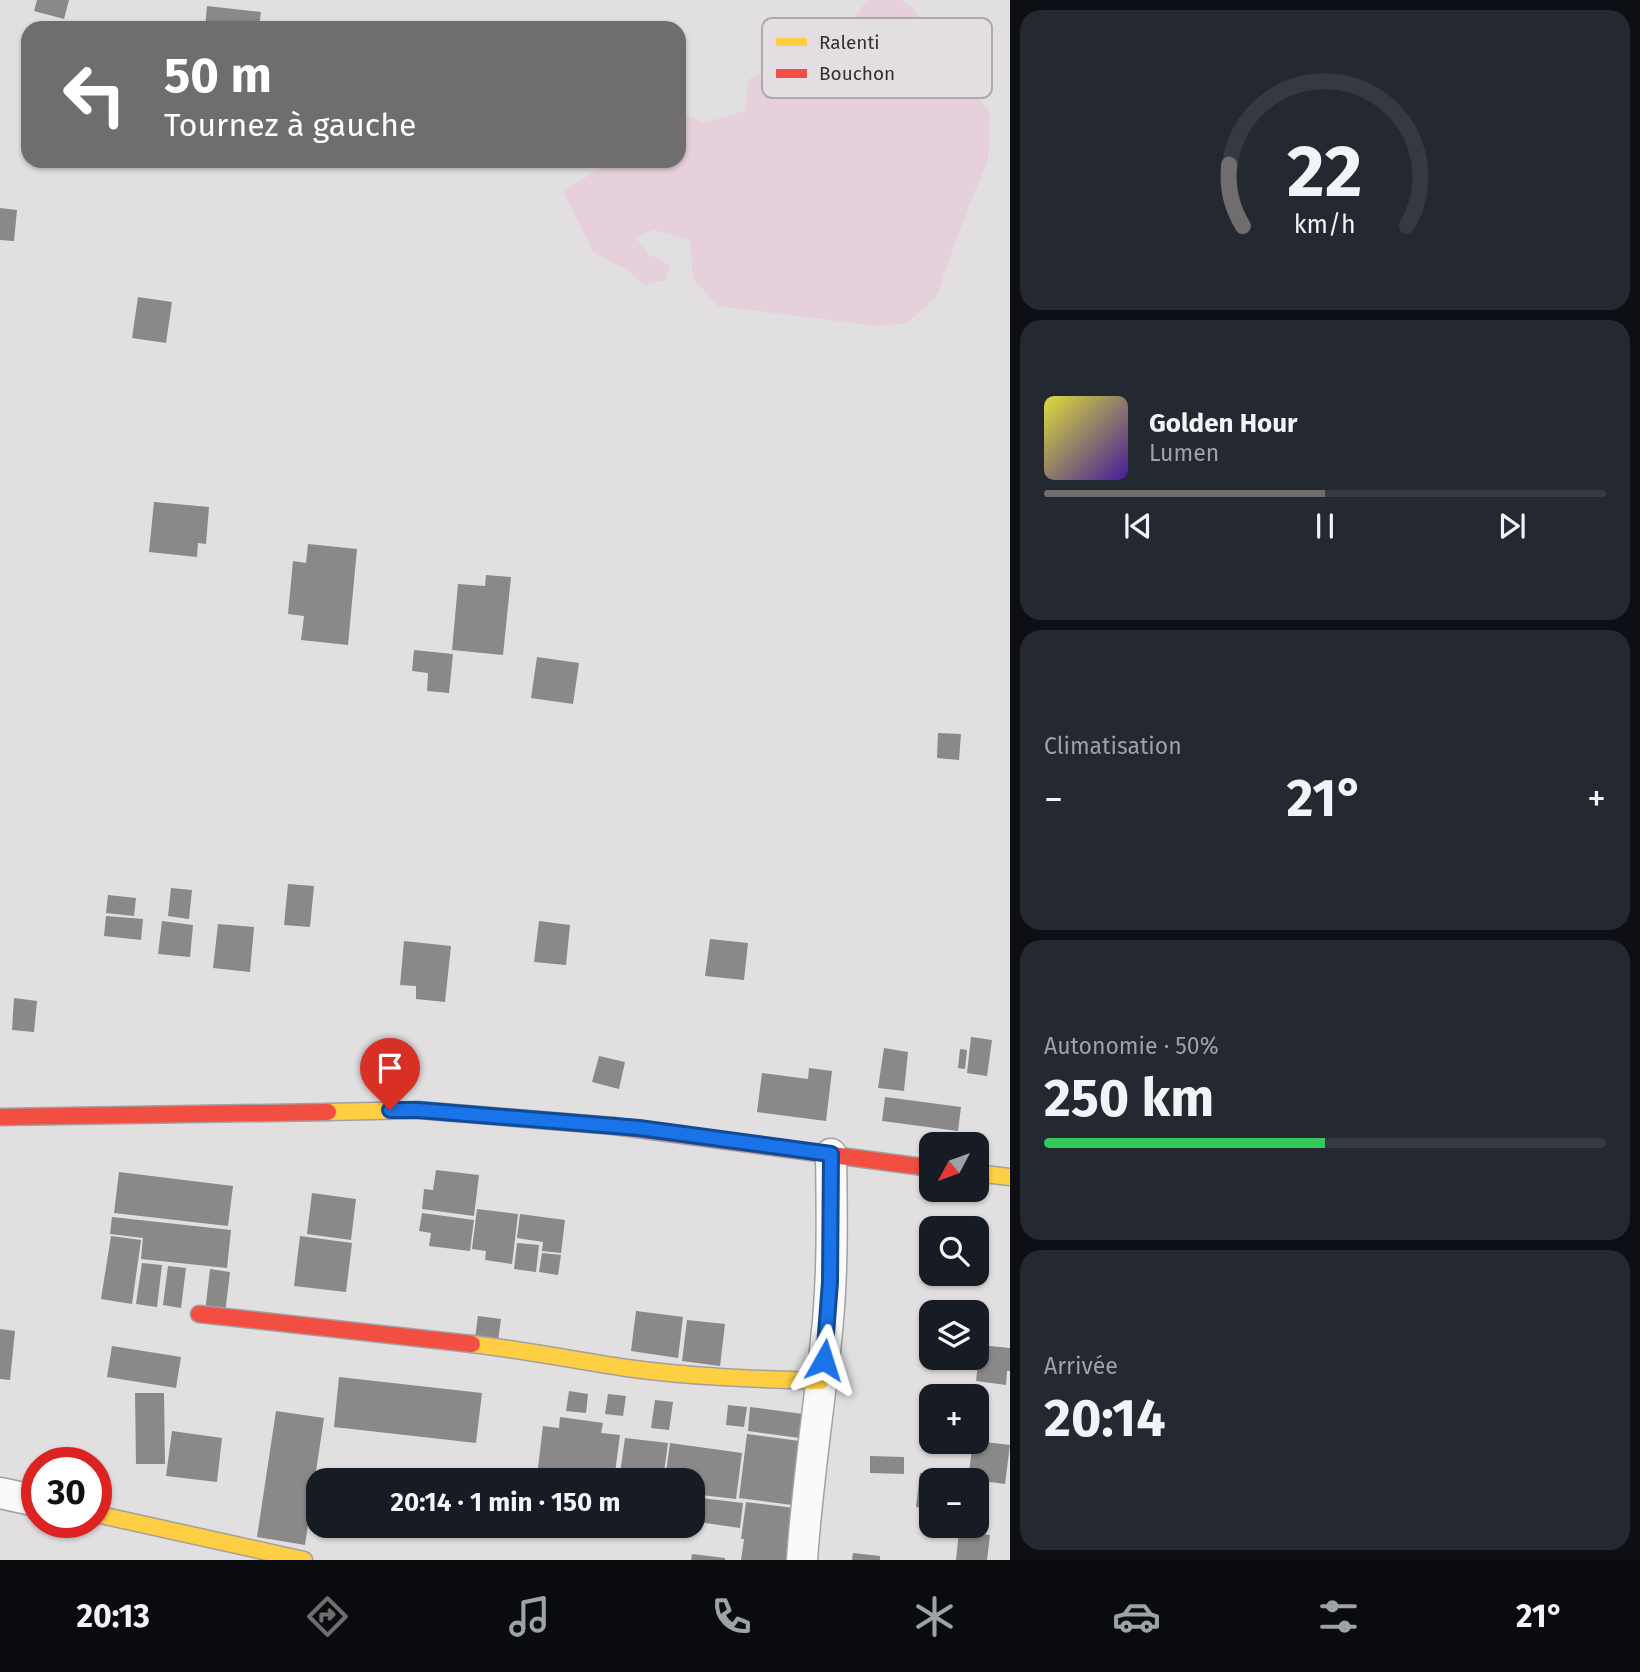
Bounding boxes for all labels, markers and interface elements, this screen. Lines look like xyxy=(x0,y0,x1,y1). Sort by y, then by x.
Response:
legend xyxy=(762,18,992,98)
text: Ralenti xyxy=(819,31,880,54)
text: 50 m xyxy=(164,46,272,105)
icon: left xyxy=(49,49,140,140)
text: Bouchon xyxy=(819,62,895,85)
text: Tournez à gauche xyxy=(164,106,416,144)
text: 22 xyxy=(1287,128,1363,215)
text: km/h xyxy=(1294,210,1356,240)
text: Golden Hour xyxy=(1149,408,1297,439)
text: Lumen xyxy=(1149,439,1219,467)
icon: previous xyxy=(1119,507,1157,545)
icon: pause xyxy=(1306,507,1344,545)
icon: next xyxy=(1493,507,1531,545)
text: Climatisation xyxy=(1044,732,1182,760)
text: 21° xyxy=(1287,767,1364,830)
text: − xyxy=(1044,776,1063,822)
text: + xyxy=(1587,776,1606,822)
text: Autonomie · 50% xyxy=(1044,1032,1219,1060)
pin xyxy=(360,1038,420,1110)
icon: arrive xyxy=(371,1049,409,1087)
text: 250 km xyxy=(1044,1067,1214,1130)
north arrow xyxy=(919,1132,989,1202)
map controls xyxy=(919,1132,989,1538)
button: search xyxy=(919,1216,989,1286)
button: layers xyxy=(919,1300,989,1370)
position arrow xyxy=(787,1323,861,1397)
text: Arrivée xyxy=(1044,1352,1118,1380)
button: + xyxy=(919,1384,989,1454)
text: 20:14 xyxy=(1044,1387,1166,1450)
speed limit sign: 30 xyxy=(21,1447,112,1538)
button: − xyxy=(919,1468,989,1538)
text: 20:14 · 1 min · 150 m xyxy=(391,1487,620,1518)
icon: directions xyxy=(303,1592,352,1641)
icon: music xyxy=(505,1592,554,1641)
icon: phone xyxy=(707,1592,756,1641)
icon: climate xyxy=(910,1592,959,1641)
icon: car xyxy=(1112,1592,1161,1641)
icon: filters xyxy=(1314,1592,1363,1641)
text: 20:13 xyxy=(77,1597,150,1635)
text: 21° xyxy=(1516,1597,1563,1635)

